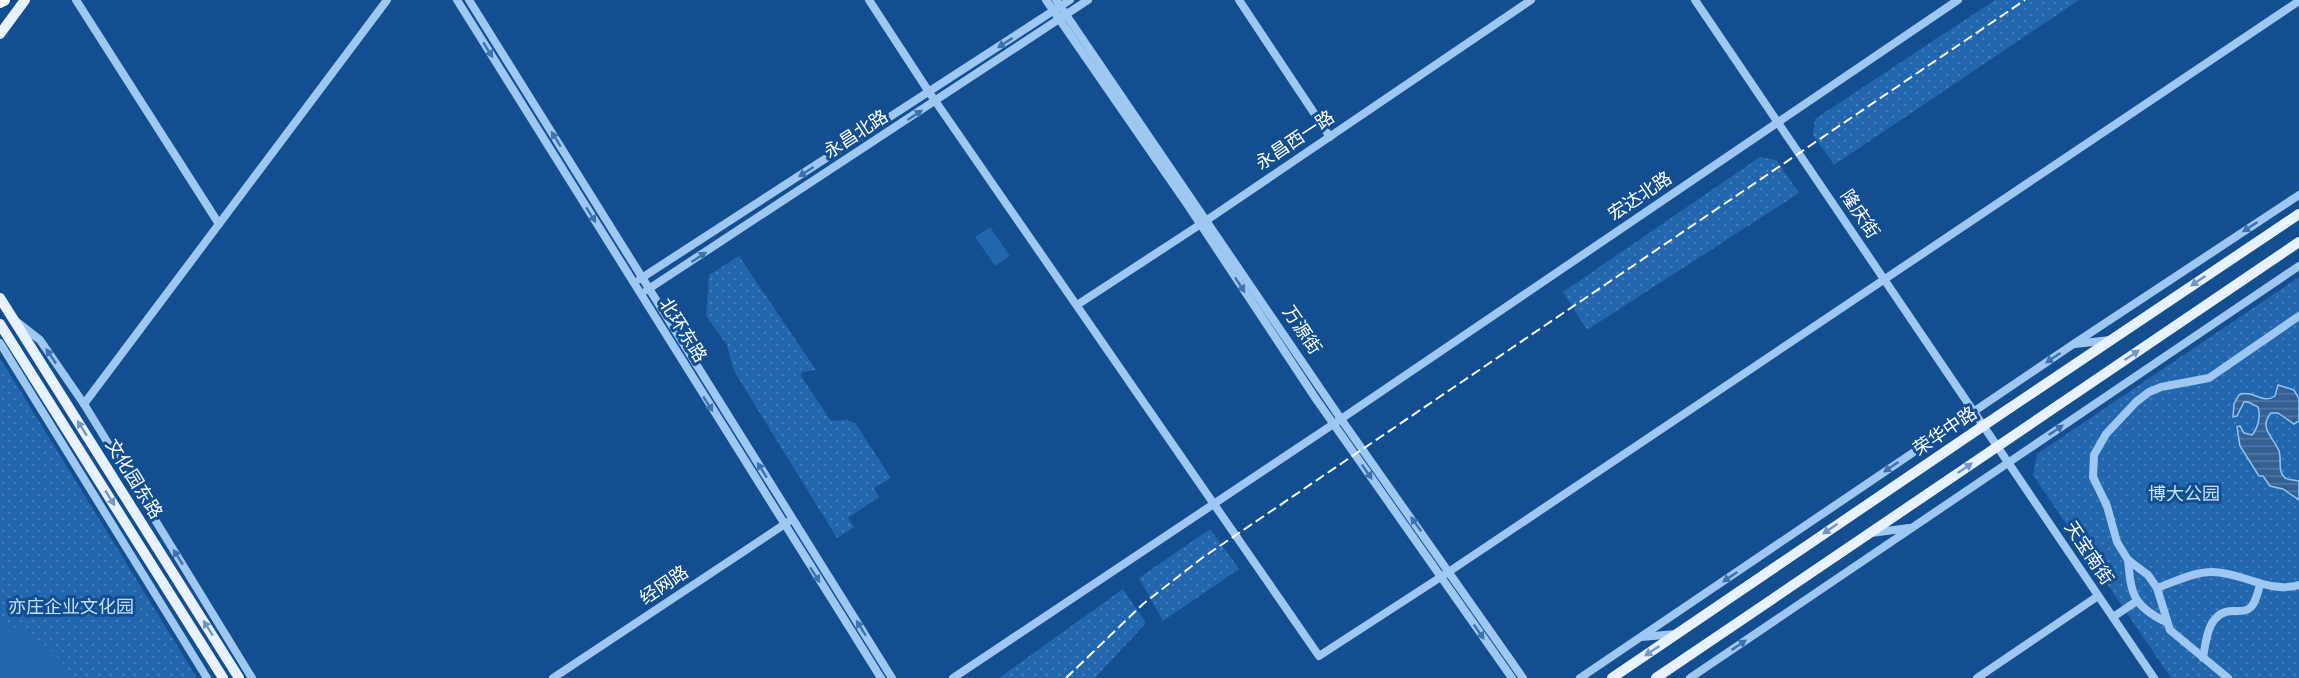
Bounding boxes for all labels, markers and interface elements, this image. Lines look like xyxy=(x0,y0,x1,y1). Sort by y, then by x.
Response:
one-way arrow xyxy=(997,37,1013,48)
one-way arrow xyxy=(482,42,493,58)
street label: 永昌北路 xyxy=(819,103,892,163)
street label: 永昌西一路 xyxy=(1250,104,1338,174)
one-way arrow xyxy=(906,109,922,121)
one-way arrow xyxy=(550,130,561,147)
street label: 宏达北路 xyxy=(1603,165,1676,225)
one-way arrow xyxy=(798,166,814,177)
street label: 隆庆街 xyxy=(1836,184,1886,243)
one-way arrow xyxy=(585,207,596,223)
one-way arrow xyxy=(2242,221,2258,232)
one-way arrow xyxy=(691,251,707,262)
one-way arrow xyxy=(1234,276,1246,292)
one-way arrow xyxy=(2190,276,2206,287)
street label: 北环东路 xyxy=(655,293,713,366)
street label: 万源街 xyxy=(1278,300,1328,359)
one-way arrow xyxy=(45,349,57,365)
one-way arrow xyxy=(2124,350,2140,361)
one-way arrow xyxy=(2045,352,2061,364)
one-way arrow xyxy=(703,396,714,412)
street label: 荣华中路 xyxy=(1908,400,1981,460)
one-way arrow xyxy=(77,420,88,436)
one-way arrow xyxy=(2048,425,2064,436)
street label: 文化园东路 xyxy=(101,434,169,523)
one-way arrow xyxy=(1883,461,1899,472)
one-way arrow xyxy=(756,462,767,478)
one-way arrow xyxy=(1957,463,1973,474)
one-way arrow xyxy=(1361,464,1372,480)
park label: 博大公园 xyxy=(2148,481,2220,505)
one-way arrow xyxy=(104,490,115,506)
one-way arrow xyxy=(1410,516,1422,532)
street label: 天宝南街 xyxy=(2060,516,2120,589)
one-way arrow xyxy=(1822,524,1838,535)
one-way arrow xyxy=(172,549,183,565)
street label: 经网路 xyxy=(634,559,693,609)
one-way arrow xyxy=(809,567,820,583)
one-way arrow xyxy=(1722,571,1738,583)
park label: 亦庄企业文化园 xyxy=(8,594,134,618)
one-way arrow xyxy=(203,620,214,637)
one-way arrow xyxy=(855,621,867,637)
one-way arrow xyxy=(1473,623,1485,639)
one-way arrow xyxy=(1730,639,1746,651)
one-way arrow xyxy=(1644,645,1660,657)

